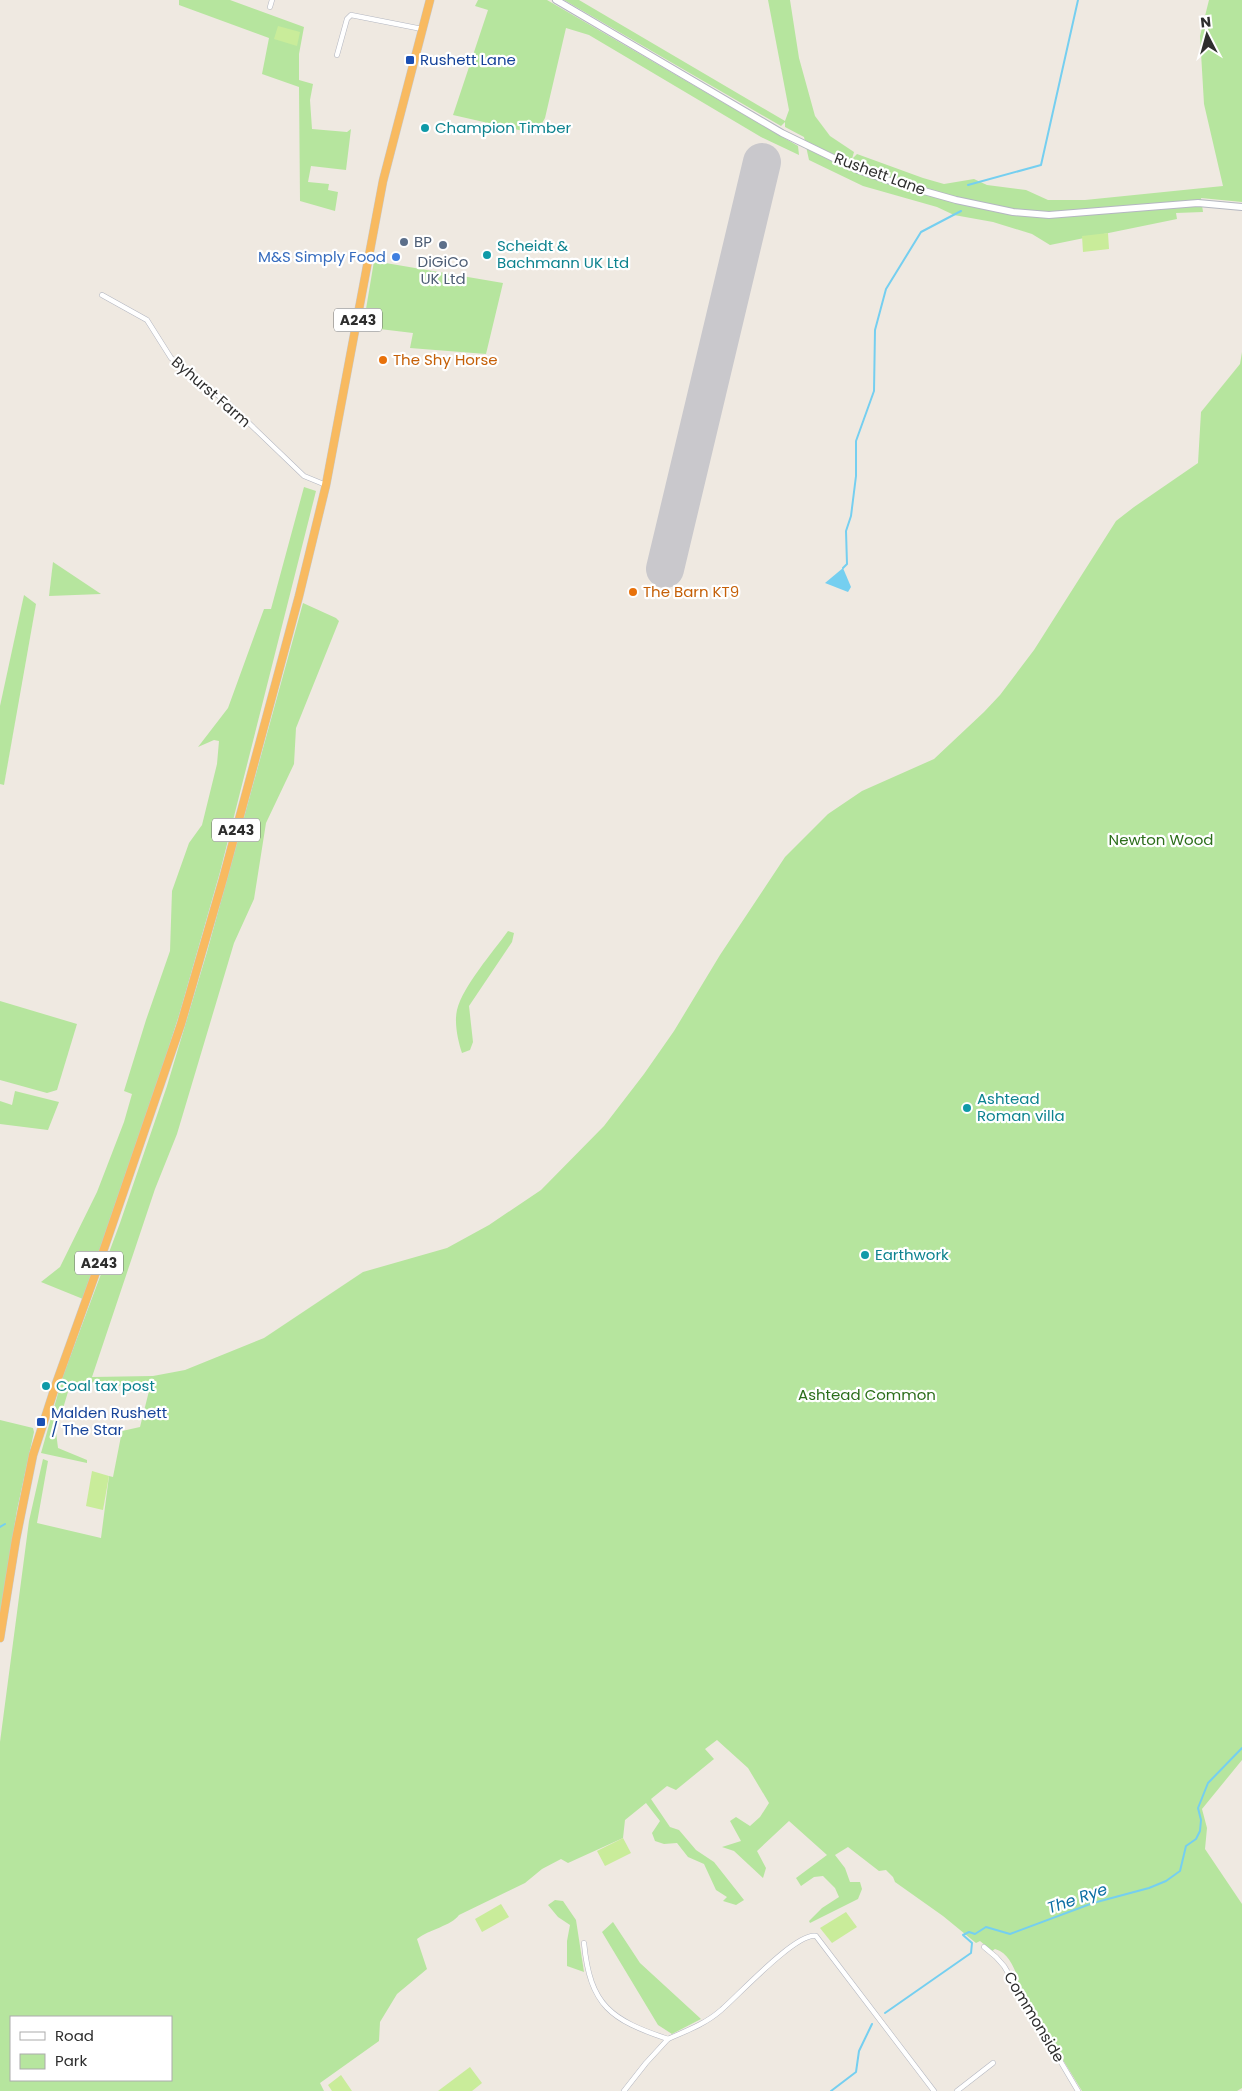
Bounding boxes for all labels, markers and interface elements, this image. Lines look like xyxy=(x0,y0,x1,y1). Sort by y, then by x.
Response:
north arrow xyxy=(1182,10,1232,60)
text: N xyxy=(1199,12,1212,33)
place label: Rushett Lane xyxy=(420,49,516,70)
marker: Rushett Lane xyxy=(404,54,416,66)
place label: Champion Timber xyxy=(435,117,572,138)
marker: Champion Timber xyxy=(419,122,431,134)
street label: Rushett Lane xyxy=(832,147,929,200)
place label: BP xyxy=(414,231,432,252)
place label: Scheidt & Bachmann UK Ltd xyxy=(497,235,629,273)
marker: BP xyxy=(398,236,410,248)
marker: DiGiCo UK Ltd xyxy=(437,239,449,251)
place label: M&S Simply Food xyxy=(258,246,386,267)
marker: Scheidt & Bachmann UK Ltd xyxy=(481,249,493,261)
marker: M&S Simply Food xyxy=(390,251,402,263)
place label: DiGiCo UK Ltd xyxy=(418,251,468,289)
road number: A243 xyxy=(334,308,382,332)
place label: The Shy Horse xyxy=(393,349,498,370)
street label: Byhurst Farm xyxy=(167,351,255,432)
marker: The Shy Horse xyxy=(377,354,389,366)
place label: The Barn KT9 xyxy=(643,581,739,602)
marker: The Barn KT9 xyxy=(627,586,639,598)
road number: A243 xyxy=(212,818,260,842)
park label: Newton Wood xyxy=(1109,829,1213,850)
place label: Ashtead Roman villa xyxy=(977,1088,1065,1126)
marker: Ashtead Roman villa xyxy=(961,1102,973,1114)
place label: Earthwork xyxy=(875,1244,949,1265)
marker: Earthwork xyxy=(859,1249,871,1261)
road number: A243 xyxy=(75,1252,123,1274)
place label: Coal tax post xyxy=(56,1375,155,1396)
marker: Coal tax post xyxy=(40,1380,52,1392)
park label: Ashtead Common xyxy=(798,1384,936,1405)
place label: Malden Rushett / The Star xyxy=(51,1402,167,1440)
marker: Malden Rushett / The Star xyxy=(35,1416,47,1428)
water label: The Rye xyxy=(1044,1877,1110,1919)
street label: Commonside xyxy=(999,1968,1070,2066)
legend xyxy=(10,2016,172,2081)
text: Road xyxy=(55,2025,94,2046)
text: Park xyxy=(55,2050,87,2071)

